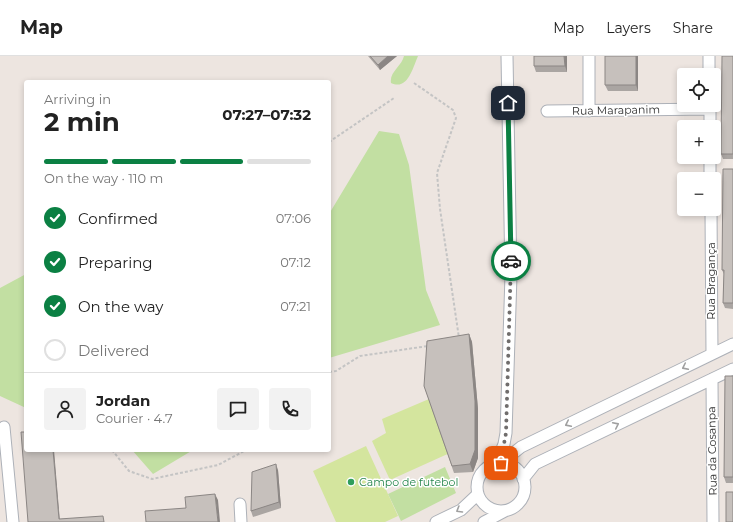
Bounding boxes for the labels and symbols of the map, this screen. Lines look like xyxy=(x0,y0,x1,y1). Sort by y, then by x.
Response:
pin xyxy=(491,86,525,120)
street label: Rua Marapanim xyxy=(572,102,660,118)
courier xyxy=(491,241,531,281)
street label: Rua Bragança xyxy=(704,242,718,320)
one-way arrow xyxy=(682,362,690,370)
street label: Rua da Cosanpa xyxy=(704,406,720,496)
one-way arrow xyxy=(565,419,573,426)
one-way arrow xyxy=(612,422,619,430)
pin xyxy=(484,446,518,480)
place label: Campo de futebol xyxy=(359,475,458,489)
marker: Campo de futebol xyxy=(346,477,356,487)
one-way arrow xyxy=(456,506,463,513)

